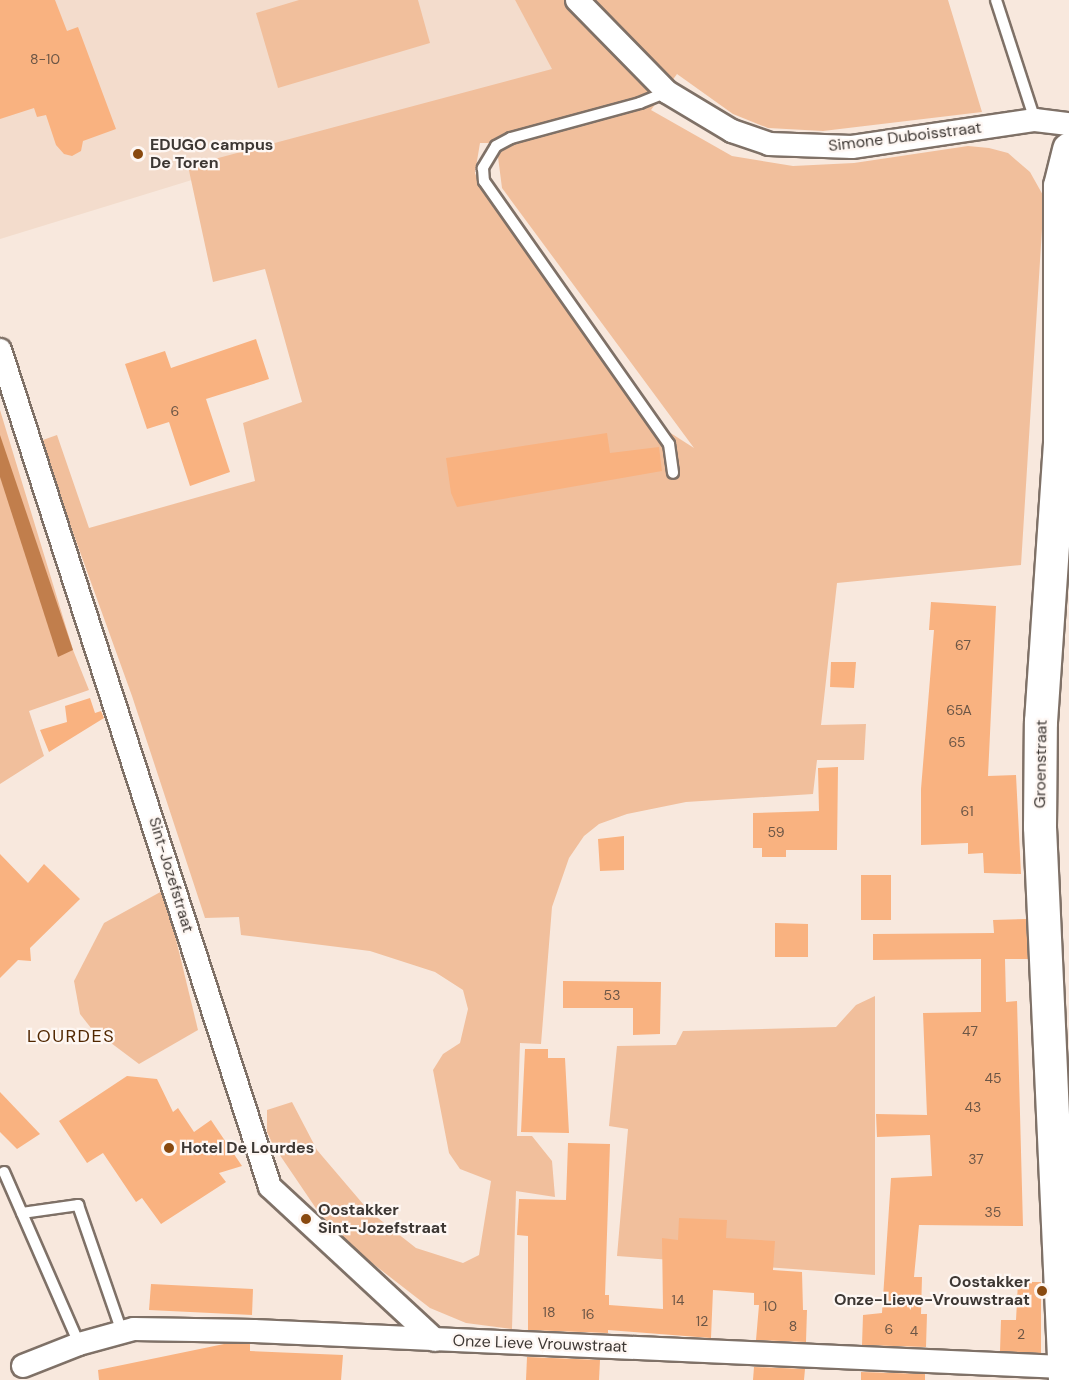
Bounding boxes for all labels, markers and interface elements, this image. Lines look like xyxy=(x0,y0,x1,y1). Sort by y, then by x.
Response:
house number: 8-10 xyxy=(30,51,60,67)
street label: Simone Duboisstraat xyxy=(827,118,983,156)
place label: EDUGO campus De Toren xyxy=(150,135,273,173)
marker: EDUGO campus De Toren xyxy=(131,147,145,161)
house number: 6 xyxy=(171,403,179,419)
house number: 67 xyxy=(955,637,971,653)
house number: 65A xyxy=(946,702,972,718)
street label: Groenstraat xyxy=(1031,719,1051,809)
house number: 65 xyxy=(948,734,966,750)
house number: 61 xyxy=(960,803,974,819)
street label: Sint-Jozefstraat xyxy=(144,815,198,935)
house number: 59 xyxy=(768,824,784,840)
house number: 53 xyxy=(604,987,620,1003)
house number: 47 xyxy=(962,1023,978,1039)
district label: LOURDES xyxy=(27,1025,115,1047)
house number: 45 xyxy=(984,1070,1002,1086)
house number: 43 xyxy=(965,1099,981,1115)
place label: Hotel De Lourdes xyxy=(181,1138,314,1158)
marker: Hotel De Lourdes xyxy=(162,1141,176,1155)
house number: 37 xyxy=(968,1151,984,1167)
place label: Oostakker Sint-Jozefstraat xyxy=(318,1200,447,1238)
house number: 35 xyxy=(985,1204,1001,1220)
marker: Oostakker Sint-Jozefstraat xyxy=(299,1212,313,1226)
place label: Oostakker Onze-Lieve-Vrouwstraat xyxy=(834,1272,1030,1310)
marker: Oostakker Onze-Lieve-Vrouwstraat xyxy=(1035,1284,1049,1298)
house number: 14 xyxy=(672,1292,684,1308)
house number: 10 xyxy=(763,1298,777,1314)
house number: 18 xyxy=(543,1304,555,1320)
house number: 16 xyxy=(581,1306,595,1322)
house number: 12 xyxy=(696,1313,708,1329)
house number: 8 xyxy=(789,1318,797,1334)
house number: 6 xyxy=(885,1321,893,1337)
house number: 4 xyxy=(910,1323,918,1339)
house number: 2 xyxy=(1017,1326,1025,1342)
street label: Onze Lieve Vrouwstraat xyxy=(452,1331,628,1357)

